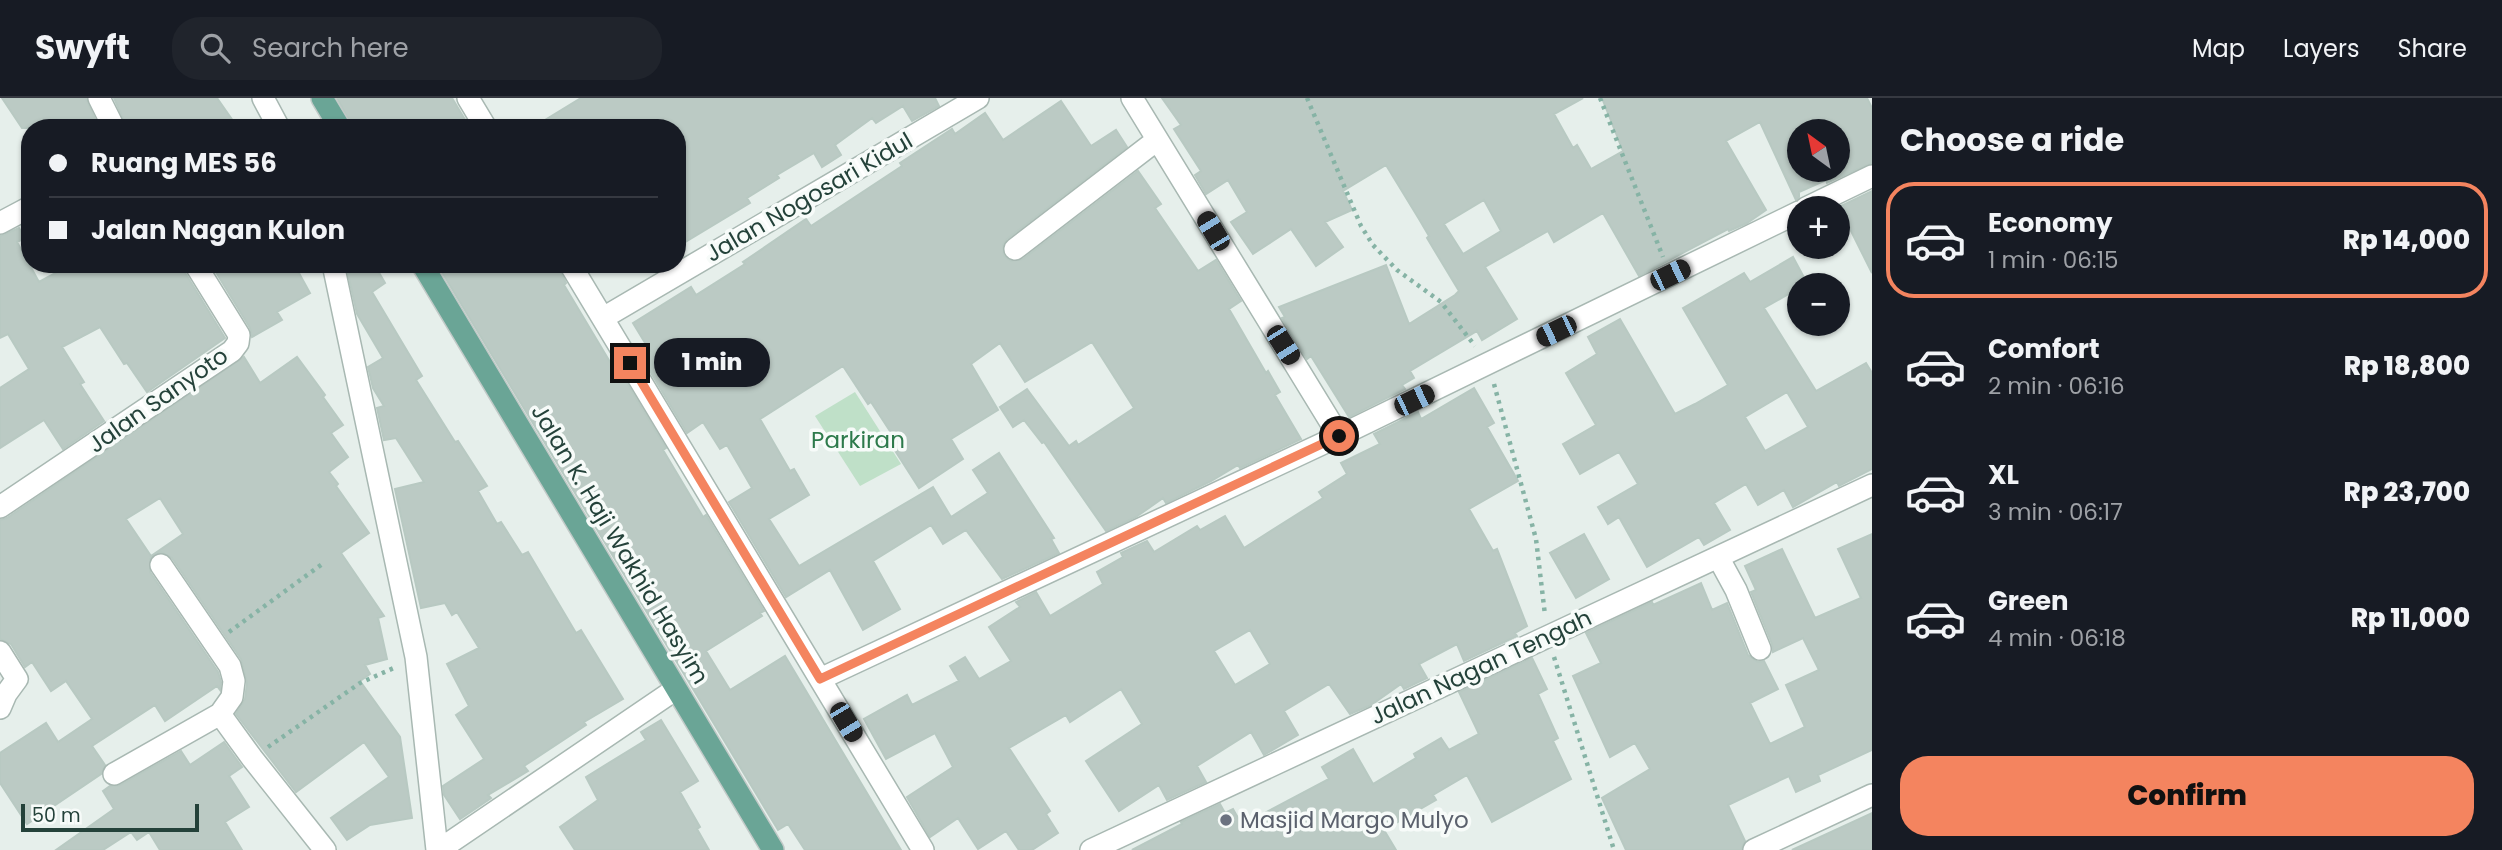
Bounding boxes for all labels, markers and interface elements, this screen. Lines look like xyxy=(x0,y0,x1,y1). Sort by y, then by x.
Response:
search box xyxy=(172,17,662,80)
text: Swyft xyxy=(35,24,130,71)
icon: search xyxy=(196,29,234,67)
text: Search here xyxy=(252,30,409,66)
text: Map xyxy=(2192,32,2245,65)
text: Layers xyxy=(2283,32,2359,65)
text: Share xyxy=(2397,32,2467,65)
text: Choose a ride xyxy=(1900,117,2124,162)
north arrow xyxy=(1787,119,1850,182)
map controls xyxy=(1787,119,1850,336)
street label: Jalan Nogosari Kidul xyxy=(700,125,918,269)
text: Ruang MES 56 xyxy=(91,145,277,181)
button: + xyxy=(1787,196,1850,259)
text: Economy xyxy=(1988,205,2112,241)
car xyxy=(1194,208,1233,254)
icon: car xyxy=(1904,209,1967,272)
text: Jalan Nagan Kulon xyxy=(91,212,345,248)
text: Rp 14,000 xyxy=(2343,222,2470,258)
text: 1 min · 06:15 xyxy=(1988,244,2118,276)
car xyxy=(1647,256,1694,294)
button: − xyxy=(1787,273,1850,336)
car xyxy=(1533,312,1580,350)
car xyxy=(1263,322,1304,368)
text: Comfort xyxy=(1988,331,2100,367)
icon: car xyxy=(1904,335,1967,398)
callout: 1 min xyxy=(654,338,770,388)
street label: Jalan Sanyoto xyxy=(82,340,234,460)
text: 1 min xyxy=(682,346,742,378)
route end xyxy=(614,347,646,379)
text: Rp 18,800 xyxy=(2344,348,2470,384)
text: 2 min · 06:16 xyxy=(1988,370,2125,402)
car xyxy=(1391,381,1438,419)
street label: Jalan K. Haji Wakhid Hasyim xyxy=(524,398,716,690)
route start xyxy=(1323,420,1355,452)
park label: Parkiran xyxy=(811,424,905,456)
text: XL xyxy=(1988,457,2019,493)
icon: car xyxy=(1904,461,1967,524)
text: Rp 23,700 xyxy=(2344,474,2470,510)
text: 3 min · 06:17 xyxy=(1988,496,2123,528)
text: Green xyxy=(1988,583,2069,619)
icon: car xyxy=(1904,587,1967,650)
text: Rp 11,000 xyxy=(2351,600,2470,636)
street label: Jalan Nagan Tengah xyxy=(1365,602,1597,732)
text: 4 min · 06:18 xyxy=(1988,622,2126,654)
car xyxy=(827,699,866,745)
button: Confirm xyxy=(1900,756,2474,836)
scale bar xyxy=(21,801,200,833)
text: 50 m xyxy=(32,802,81,829)
place label: Masjid Margo Mulyo xyxy=(1240,804,1469,836)
marker: Masjid Margo Mulyo xyxy=(1218,812,1234,828)

